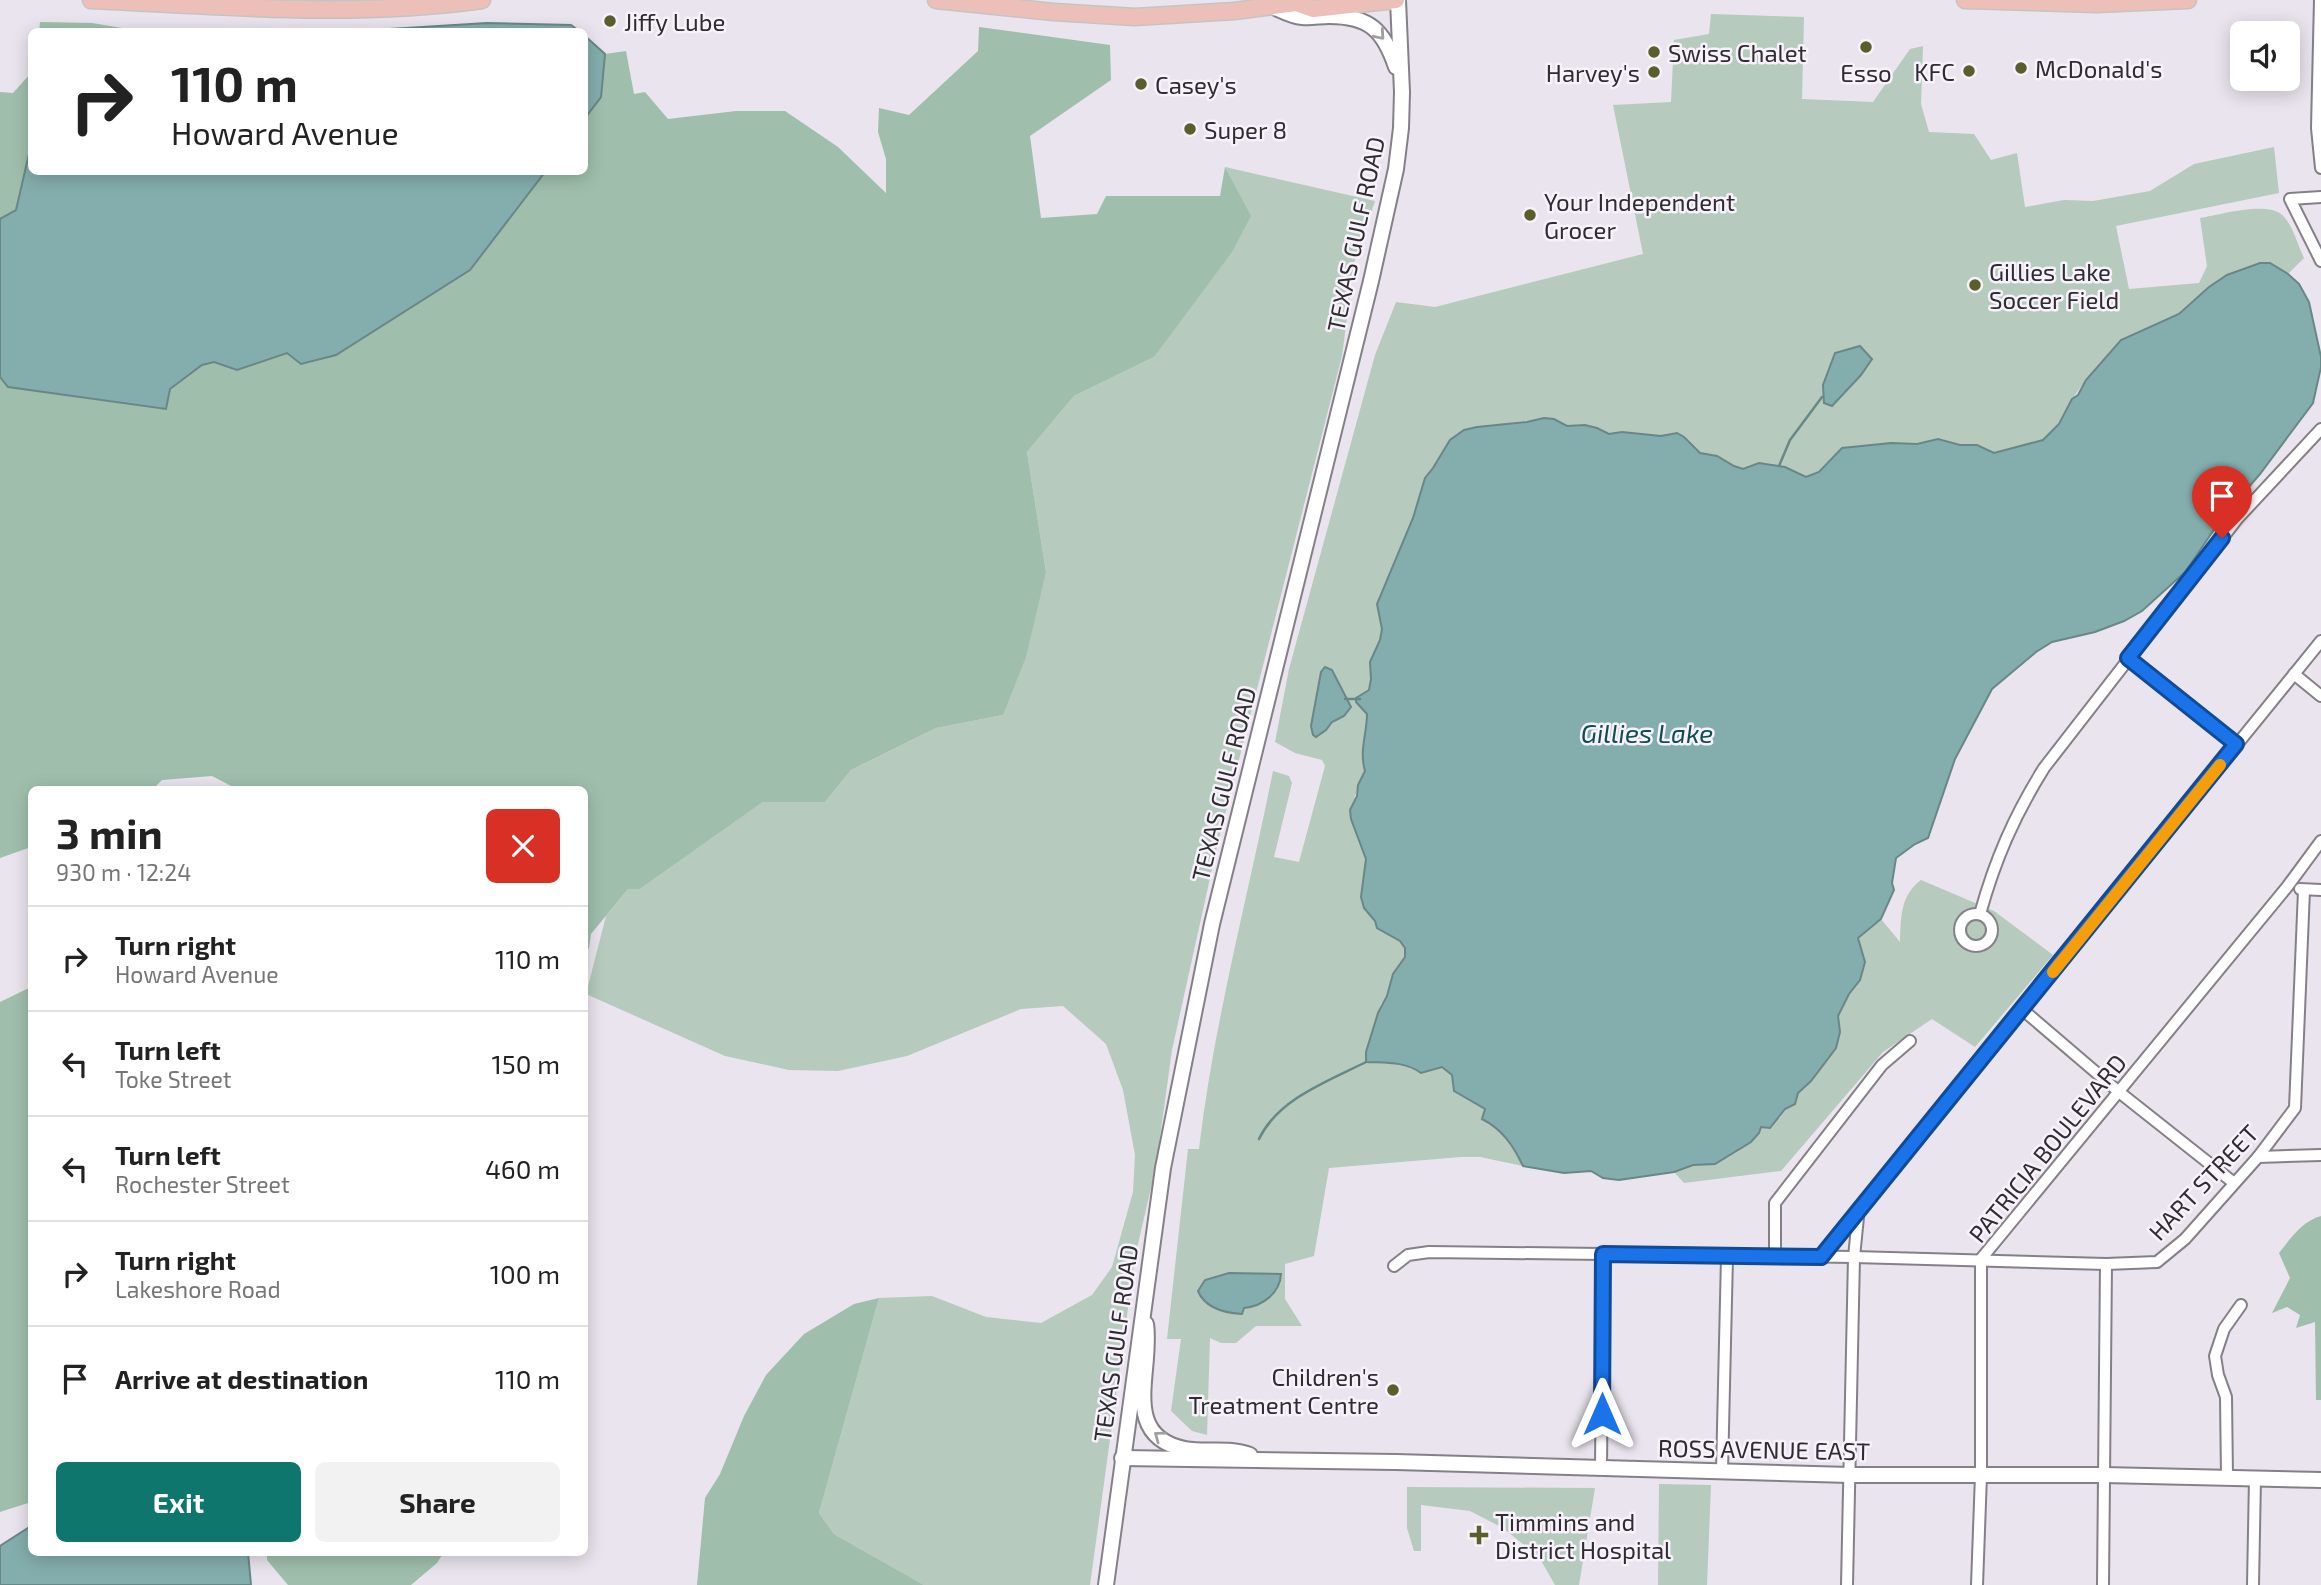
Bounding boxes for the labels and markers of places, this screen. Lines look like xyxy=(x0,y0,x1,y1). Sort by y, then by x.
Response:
place label: Jiffy Lube xyxy=(624,7,725,36)
marker: Jiffy Lube xyxy=(602,13,618,29)
place label: Swiss Chalet xyxy=(1668,38,1807,67)
marker: Esso xyxy=(1858,39,1874,55)
marker: Swiss Chalet xyxy=(1646,44,1662,60)
place label: McDonald's xyxy=(2035,54,2163,83)
place label: KFC xyxy=(1914,57,1955,86)
place label: Harvey's xyxy=(1546,58,1640,87)
place label: Esso xyxy=(1840,58,1892,87)
marker: McDonald's xyxy=(2013,60,2029,76)
marker: KFC xyxy=(1961,63,1977,79)
marker: Harvey's xyxy=(1646,64,1662,80)
place label: Casey's xyxy=(1155,70,1237,99)
marker: Casey's xyxy=(1133,76,1149,92)
place label: Super 8 xyxy=(1204,115,1287,144)
marker: Super 8 xyxy=(1182,121,1198,137)
place label: Your Independent Grocer xyxy=(1544,187,1735,244)
marker: Your Independent Grocer xyxy=(1522,207,1538,223)
place label: Gillies Lake Soccer Field xyxy=(1989,257,2119,314)
marker: Gillies Lake Soccer Field xyxy=(1967,277,1983,293)
pin xyxy=(2192,466,2252,538)
place label: Children's Treatment Centre xyxy=(1189,1362,1379,1419)
marker: Children's Treatment Centre xyxy=(1385,1382,1401,1398)
place label: Timmins and District Hospital xyxy=(1495,1507,1671,1564)
marker: Timmins and District Hospital xyxy=(1469,1525,1489,1545)

